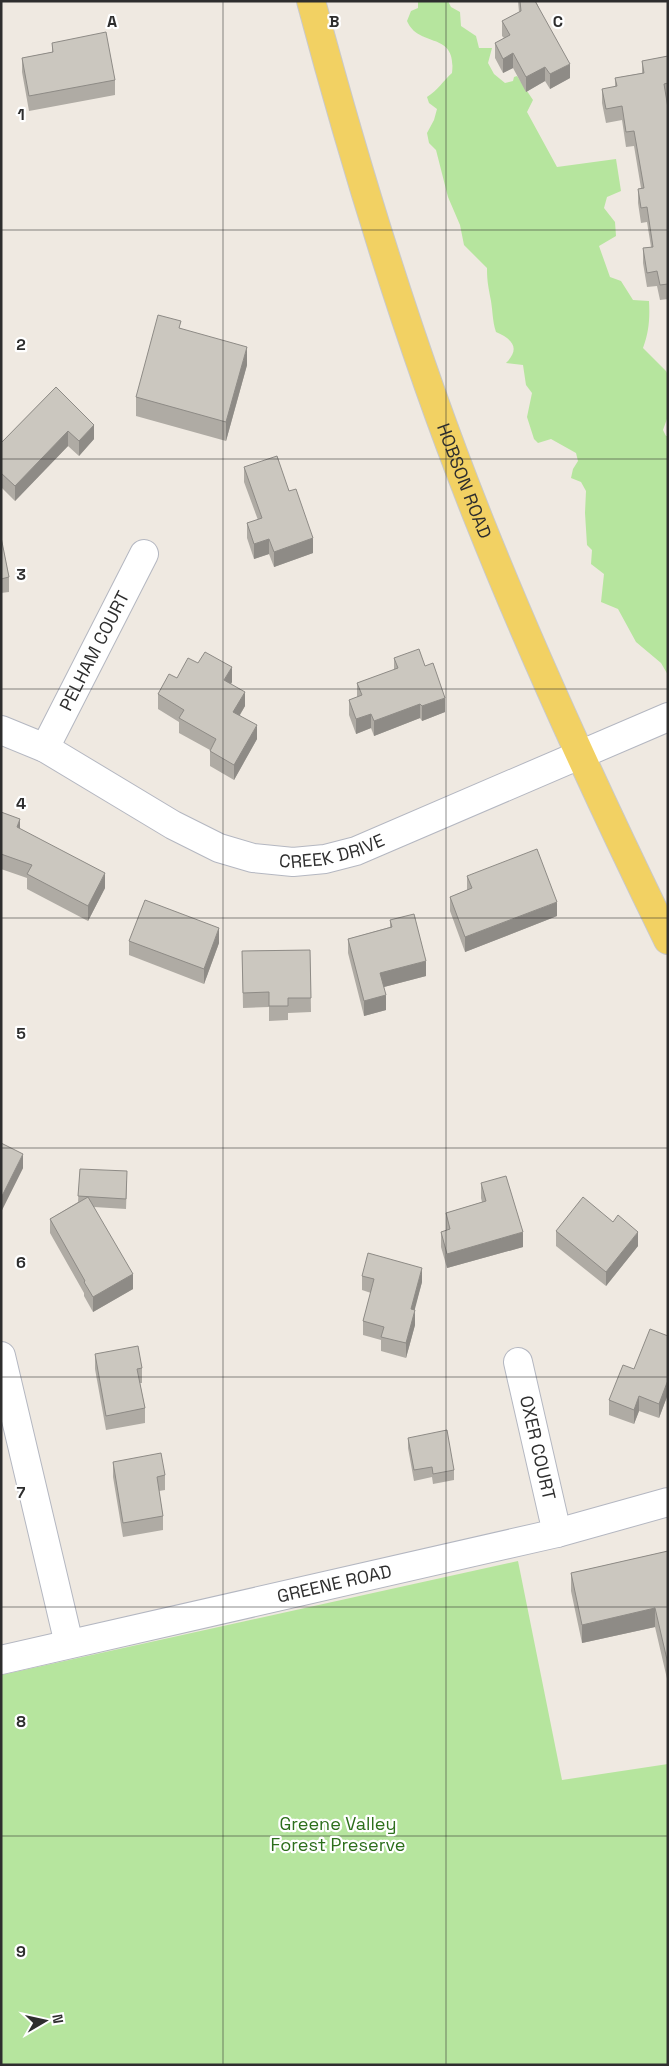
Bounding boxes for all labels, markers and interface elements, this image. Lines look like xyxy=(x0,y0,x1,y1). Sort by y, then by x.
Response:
text: A xyxy=(107,11,117,32)
text: B xyxy=(329,11,339,32)
text: C xyxy=(553,11,563,32)
text: 1 xyxy=(17,104,25,125)
text: 2 xyxy=(16,334,26,355)
street label: HOBSON ROAD xyxy=(432,420,497,542)
text: 3 xyxy=(16,564,26,585)
street label: PELHAM COURT xyxy=(54,587,134,714)
text: 4 xyxy=(16,793,26,814)
street label: CREEK DRIVE xyxy=(278,828,388,873)
text: 5 xyxy=(16,1023,26,1044)
text: 6 xyxy=(16,1252,26,1273)
street label: OXER COURT xyxy=(515,1393,561,1503)
text: 7 xyxy=(17,1482,26,1503)
street label: GREENE ROAD xyxy=(275,1559,394,1608)
text: 8 xyxy=(16,1711,26,1732)
park label: Greene Valley Forest Preserve xyxy=(271,1812,405,1856)
text: 9 xyxy=(16,1941,26,1962)
north arrow xyxy=(20,1996,70,2046)
text: N xyxy=(48,2013,67,2025)

